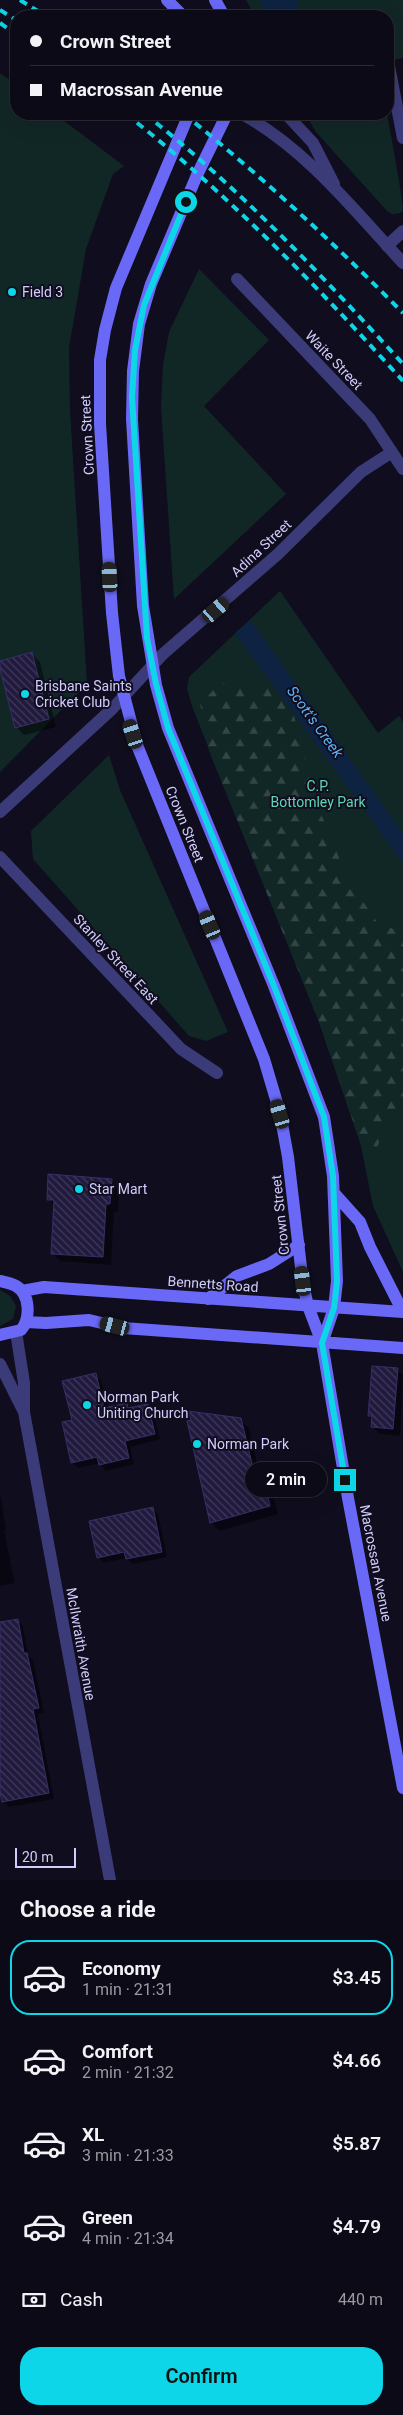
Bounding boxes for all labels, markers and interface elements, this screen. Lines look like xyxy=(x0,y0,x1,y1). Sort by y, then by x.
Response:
text: Crown Street xyxy=(60,30,171,53)
text: Macrossan Avenue xyxy=(60,78,223,101)
route start xyxy=(175,191,197,213)
place label: Field 3 xyxy=(22,284,63,300)
marker: Field 3 xyxy=(6,286,18,298)
street label: Waite Street xyxy=(302,327,366,393)
street label: Crown Street xyxy=(77,394,97,476)
street label: Adina Street xyxy=(228,516,295,580)
car xyxy=(101,562,118,592)
car xyxy=(199,594,232,626)
place label: Brisbane Saints Cricket Club xyxy=(35,678,132,710)
water label: Scott's Creek xyxy=(283,683,347,762)
marker: Brisbane Saints Cricket Club xyxy=(19,688,31,700)
car xyxy=(121,717,144,751)
park label: C.P. Bottomley Park xyxy=(270,778,366,810)
street label: Crown Street xyxy=(163,784,208,865)
car xyxy=(197,908,222,942)
street label: Stanley Street East xyxy=(70,911,162,1007)
car xyxy=(268,1097,291,1131)
street label: Crown Street xyxy=(268,1174,292,1256)
place label: Star Mart xyxy=(89,1181,148,1197)
marker: Star Mart xyxy=(73,1183,85,1195)
car xyxy=(293,1265,312,1297)
street label: Bennetts Road xyxy=(167,1273,259,1295)
car xyxy=(98,1315,131,1337)
place label: Norman Park Uniting Church xyxy=(97,1389,188,1421)
marker: Norman Park Uniting Church xyxy=(81,1399,93,1411)
place label: Norman Park xyxy=(207,1436,290,1452)
marker: Norman Park xyxy=(191,1438,203,1450)
callout: 2 min xyxy=(245,1462,328,1498)
route end xyxy=(334,1469,356,1491)
text: 2 min xyxy=(266,1470,306,1489)
street label: Macrossan Avenue xyxy=(357,1503,395,1623)
street label: McIlwraith Avenue xyxy=(63,1586,99,1702)
scale bar xyxy=(15,1845,76,1868)
text: 20 m xyxy=(22,1849,54,1865)
text: Choose a ride xyxy=(20,1897,156,1922)
icon: car xyxy=(22,1955,67,2000)
text: Economy xyxy=(82,1957,161,1980)
text: $3.45 xyxy=(332,1966,381,1989)
text: 1 min · 21:31 xyxy=(82,1980,174,1999)
icon: car xyxy=(22,2038,67,2083)
text: Comfort xyxy=(82,2040,153,2063)
text: $4.66 xyxy=(332,2049,381,2072)
text: 2 min · 21:32 xyxy=(82,2063,174,2082)
icon: car xyxy=(22,2121,67,2166)
text: XL xyxy=(82,2123,104,2146)
text: $5.87 xyxy=(332,2132,381,2155)
text: 3 min · 21:33 xyxy=(82,2146,174,2165)
icon: car xyxy=(22,2204,67,2249)
text: Green xyxy=(82,2206,133,2229)
text: $4.79 xyxy=(332,2215,381,2238)
text: 4 min · 21:34 xyxy=(82,2229,174,2248)
icon: cash xyxy=(20,2286,48,2314)
text: Cash xyxy=(60,2288,103,2311)
text: 440 m xyxy=(338,2290,383,2309)
button: Confirm xyxy=(20,2347,383,2405)

